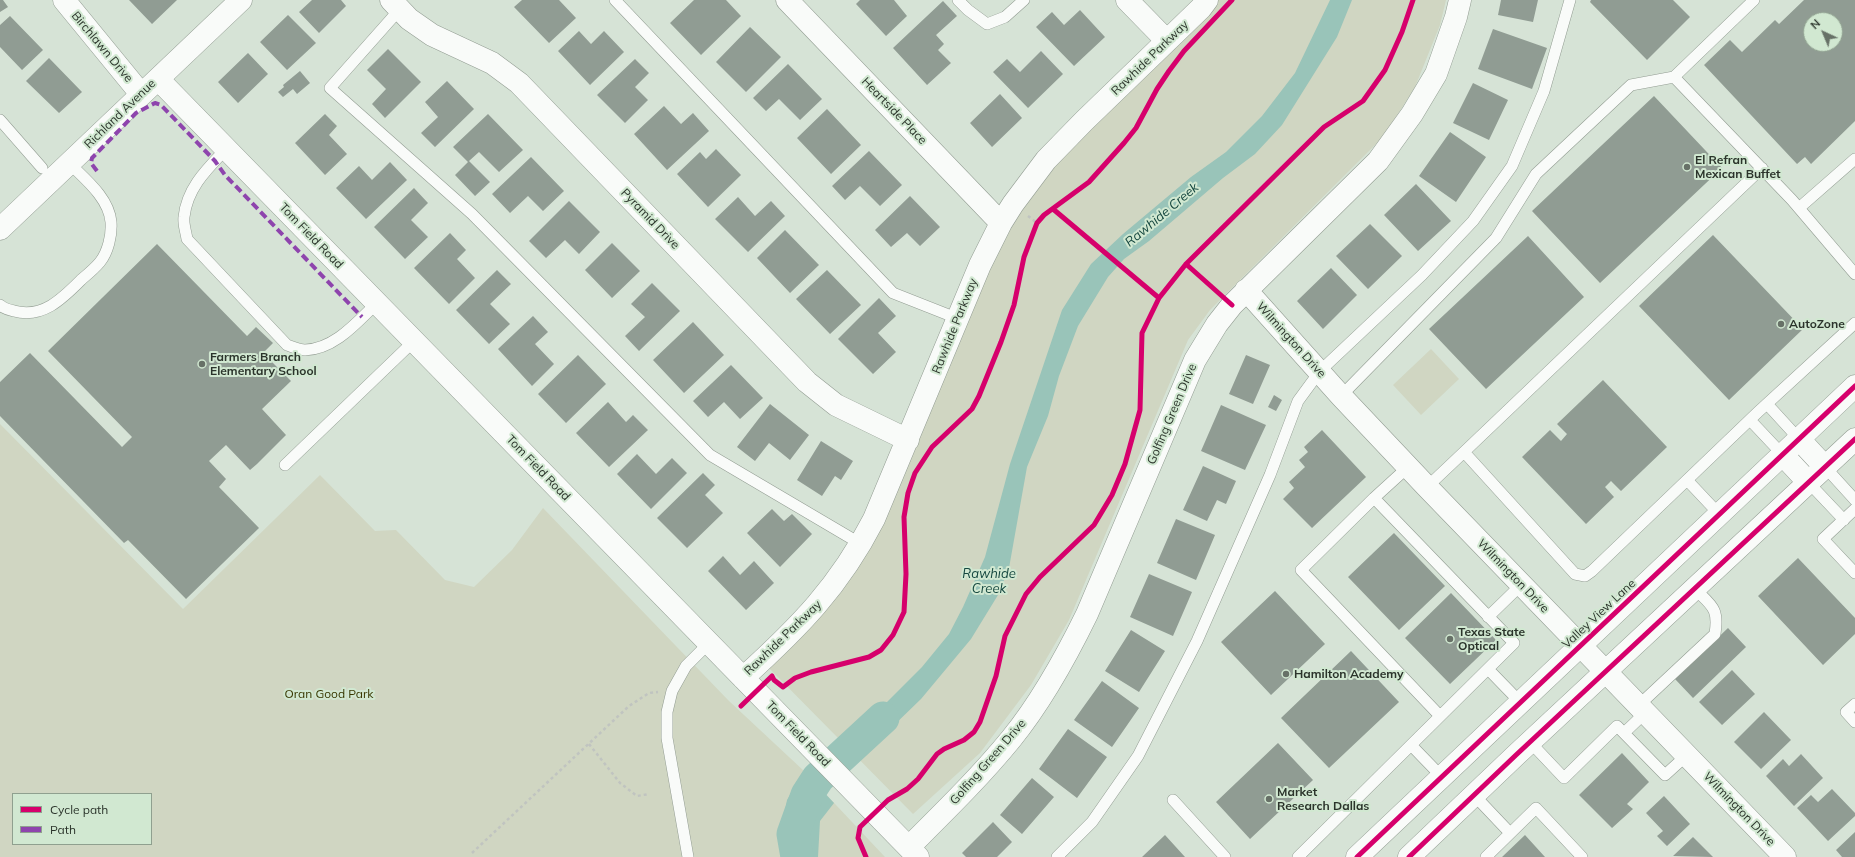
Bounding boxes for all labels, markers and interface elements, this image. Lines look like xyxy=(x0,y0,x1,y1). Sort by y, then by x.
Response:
street label: Birchlawn Drive xyxy=(68,9,136,85)
north arrow xyxy=(1803,12,1843,52)
text: N xyxy=(1808,16,1823,32)
street label: Rawhide Parkway xyxy=(1108,18,1192,98)
street label: Heartside Place xyxy=(858,74,930,148)
street label: Richland Avenue xyxy=(81,76,159,152)
place label: El Refran Mexican Buffet xyxy=(1695,153,1781,181)
marker: El Refran Mexican Buffet xyxy=(1682,162,1692,172)
water label: Rawhide Creek xyxy=(1122,180,1202,250)
street label: Pyramid Drive xyxy=(618,186,682,252)
street label: Tom Field Road xyxy=(276,200,346,272)
street label: Rawhide Parkway xyxy=(929,276,981,376)
street label: Wilmington Drive xyxy=(1253,299,1329,381)
place label: AutoZone xyxy=(1789,317,1845,331)
marker: AutoZone xyxy=(1776,319,1786,329)
place label: Farmers Branch Elementary School xyxy=(210,350,317,378)
marker: Farmers Branch Elementary School xyxy=(197,359,207,369)
street label: Golfing Green Drive xyxy=(1144,361,1200,467)
street label: Tom Field Road xyxy=(503,432,573,504)
street label: Wilmington Drive xyxy=(1474,536,1552,616)
water label: Rawhide Creek xyxy=(962,566,1016,597)
street label: Valley View Lane xyxy=(1559,576,1639,652)
street label: Rawhide Parkway xyxy=(741,598,825,678)
place label: Texas State Optical xyxy=(1458,625,1525,653)
marker: Texas State Optical xyxy=(1445,634,1455,644)
place label: Hamilton Academy xyxy=(1294,667,1404,681)
marker: Hamilton Academy xyxy=(1281,669,1291,679)
park label: Oran Good Park xyxy=(285,687,373,701)
street label: Tom Field Road xyxy=(763,698,833,770)
street label: Golfing Green Drive xyxy=(947,717,1029,807)
street label: Wilmington Drive xyxy=(1700,769,1778,849)
place label: Market Research Dallas xyxy=(1277,785,1369,813)
legend xyxy=(12,793,152,845)
marker: Market Research Dallas xyxy=(1264,794,1274,804)
text: Cycle path xyxy=(50,802,108,817)
text: Path xyxy=(50,822,76,837)

